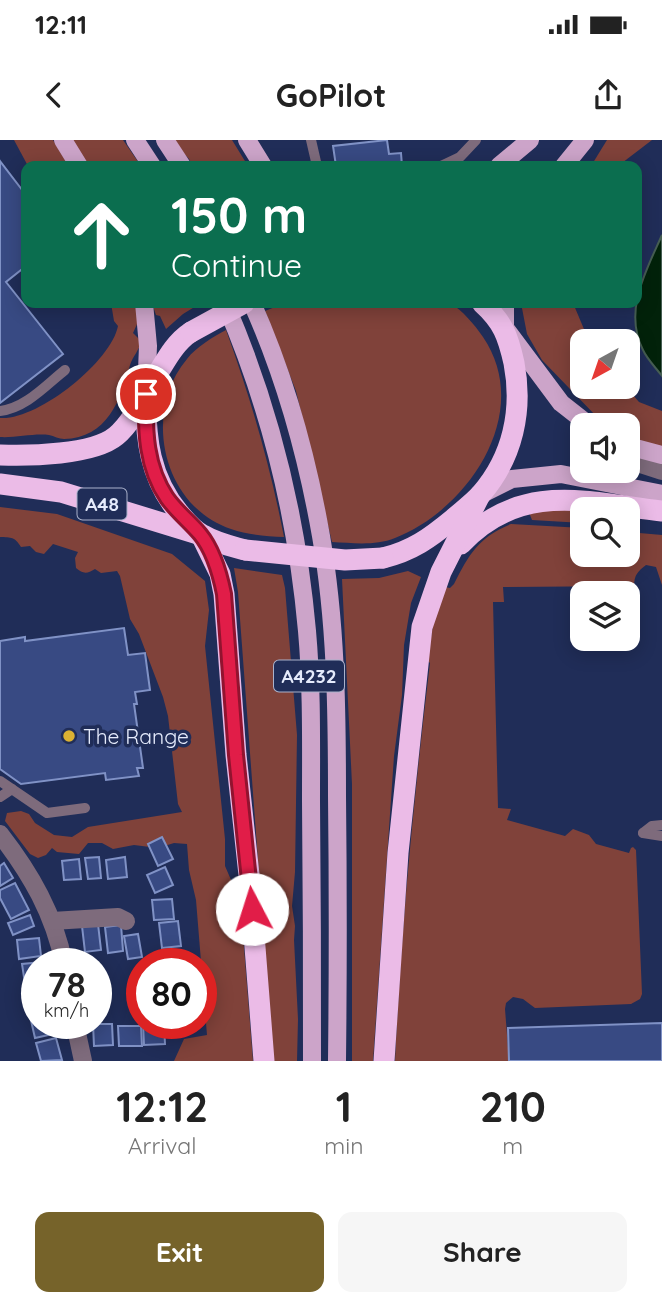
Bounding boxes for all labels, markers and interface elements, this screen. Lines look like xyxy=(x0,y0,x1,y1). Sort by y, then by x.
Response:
text: 12:11 xyxy=(35,8,87,41)
text: GoPilot xyxy=(276,75,386,115)
icon: back xyxy=(35,76,73,114)
icon: share xyxy=(589,76,627,114)
text: 150 m xyxy=(171,184,307,245)
icon: ahead xyxy=(56,189,147,280)
text: Continue xyxy=(171,245,302,285)
north arrow xyxy=(570,329,640,399)
map controls xyxy=(570,329,640,651)
pin xyxy=(116,364,176,424)
icon: arrive xyxy=(127,375,165,413)
button: sound xyxy=(570,413,640,483)
road number: A48 xyxy=(78,488,126,520)
button: search xyxy=(570,497,640,567)
button: layers xyxy=(570,581,640,651)
road number: A4232 xyxy=(274,660,344,692)
place label: The Range xyxy=(83,723,189,749)
marker: The Range xyxy=(61,728,77,744)
position arrow xyxy=(215,872,289,946)
speed limit sign: 80 xyxy=(126,948,217,1039)
text: 78 xyxy=(47,962,86,1006)
text: km/h xyxy=(44,999,89,1022)
text: 12:12 xyxy=(116,1080,208,1133)
text: 1 xyxy=(336,1080,352,1133)
text: 210 xyxy=(480,1080,546,1133)
text: Arrival xyxy=(128,1131,197,1160)
text: min xyxy=(324,1131,364,1160)
text: m xyxy=(502,1131,523,1160)
button: Exit xyxy=(35,1212,324,1292)
button: Share xyxy=(338,1212,627,1292)

